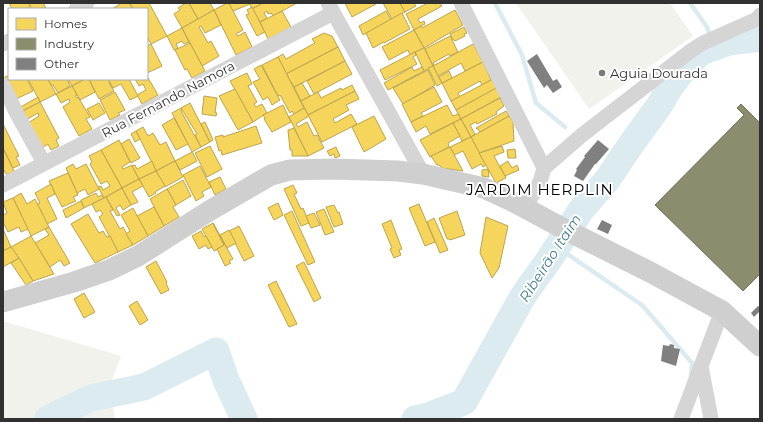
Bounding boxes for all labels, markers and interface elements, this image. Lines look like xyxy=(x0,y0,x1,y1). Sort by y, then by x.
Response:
legend xyxy=(8,8,148,80)
text: Homes xyxy=(44,16,87,31)
text: Industry xyxy=(44,36,94,51)
text: Other xyxy=(44,56,79,71)
street label: Rua Fernando Namora xyxy=(99,57,237,141)
place label: Aguia Dourada xyxy=(610,65,708,81)
marker: Aguia Dourada xyxy=(597,68,607,78)
district label: JARDIM HERPLIN xyxy=(465,180,614,199)
water label: Ribeirão Itaim xyxy=(515,211,585,305)

